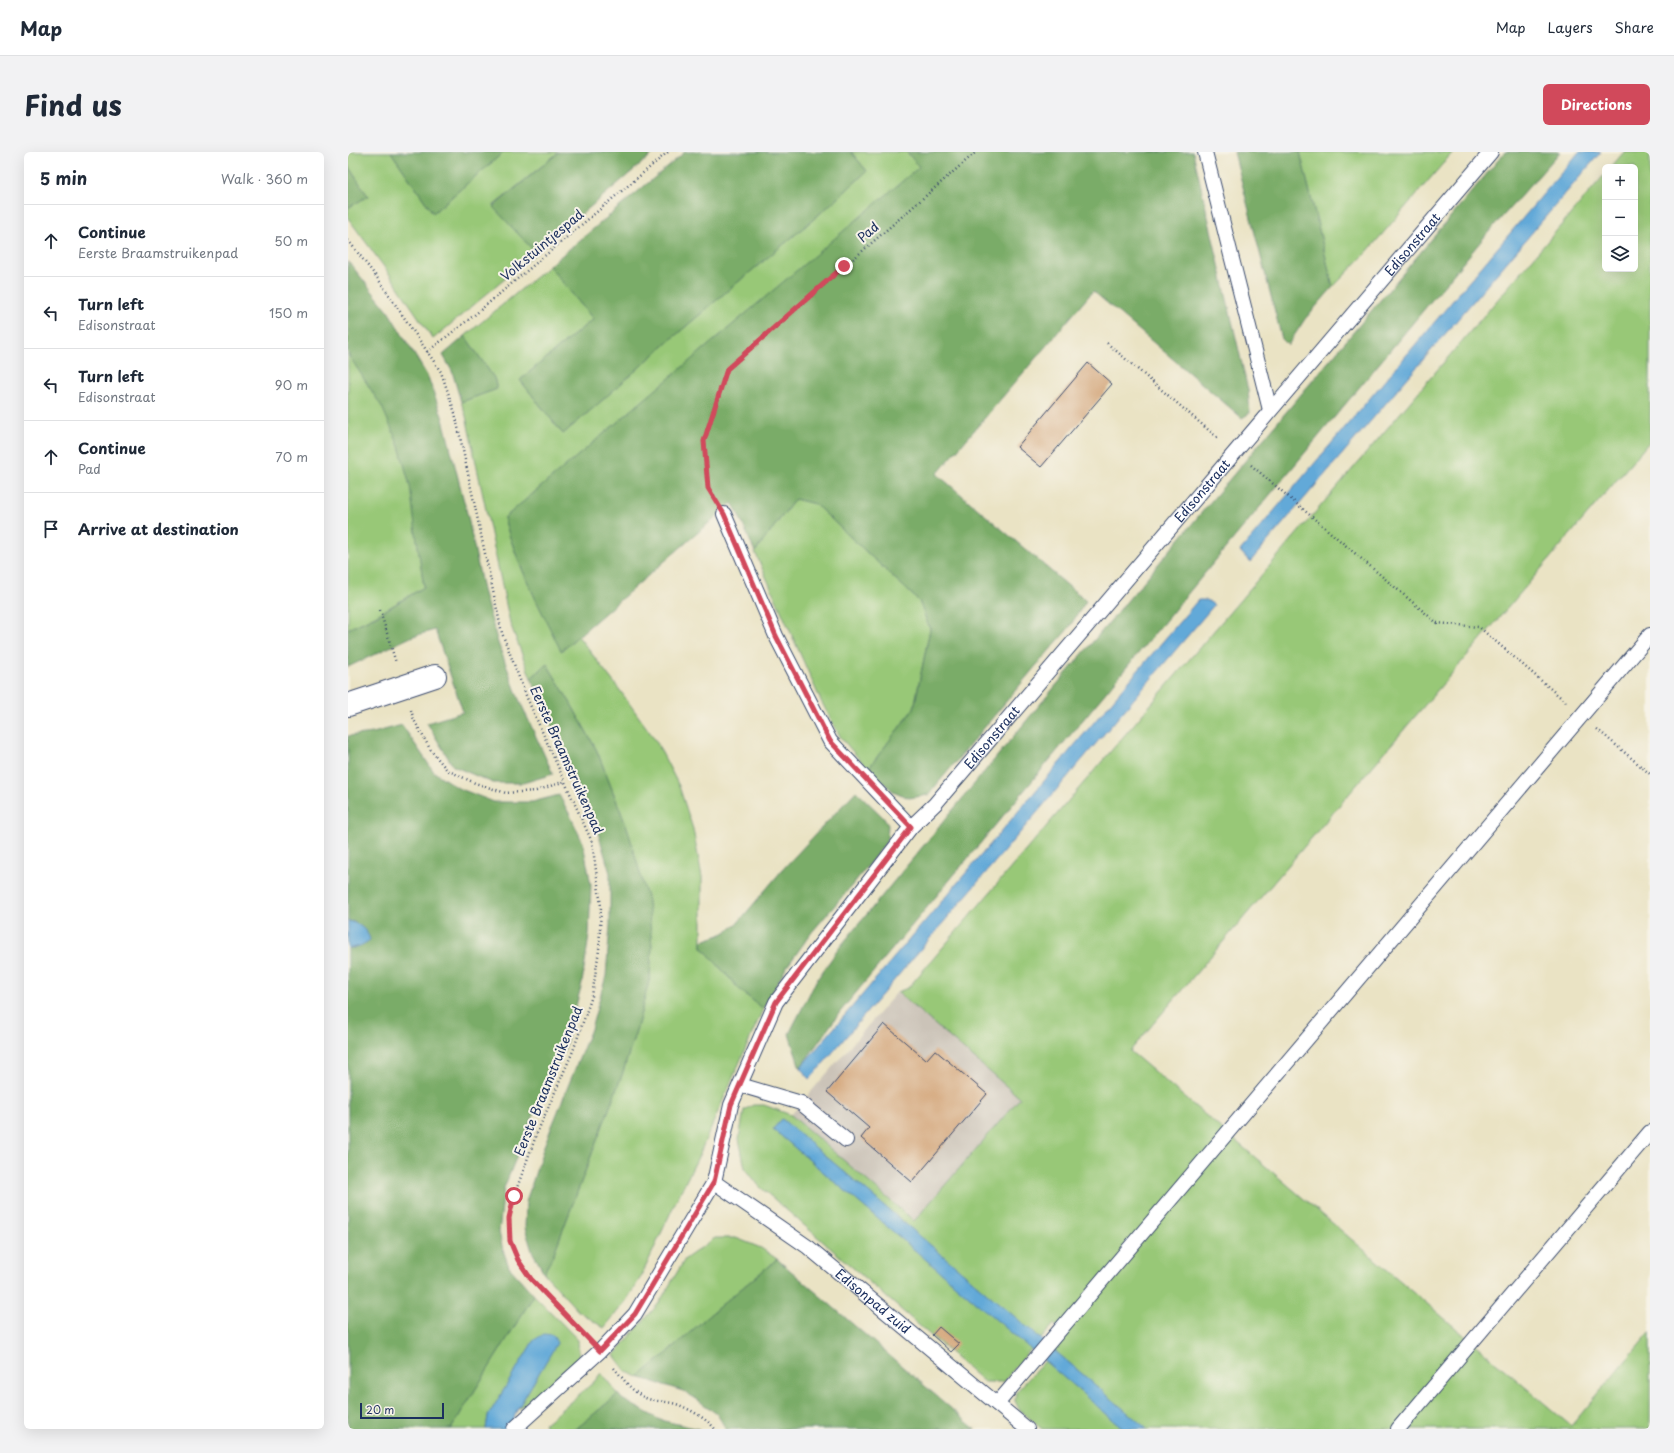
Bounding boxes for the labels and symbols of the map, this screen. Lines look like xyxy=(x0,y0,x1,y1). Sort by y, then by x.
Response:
street label: Volkstuintjespad xyxy=(496,204,587,285)
street label: Edisonstraat xyxy=(1380,208,1444,280)
street label: Pad xyxy=(853,217,883,246)
route end xyxy=(835,257,853,275)
street label: Edisonstraat xyxy=(1169,455,1234,526)
street label: Eerste Braamstruikenpad xyxy=(526,683,609,837)
street label: Edisonstraat xyxy=(959,701,1024,773)
street label: Eerste Braamstruikenpad xyxy=(509,1003,586,1159)
route start xyxy=(505,1187,523,1205)
street label: Edisonpad zuid xyxy=(832,1264,915,1338)
scale bar xyxy=(360,1401,444,1420)

